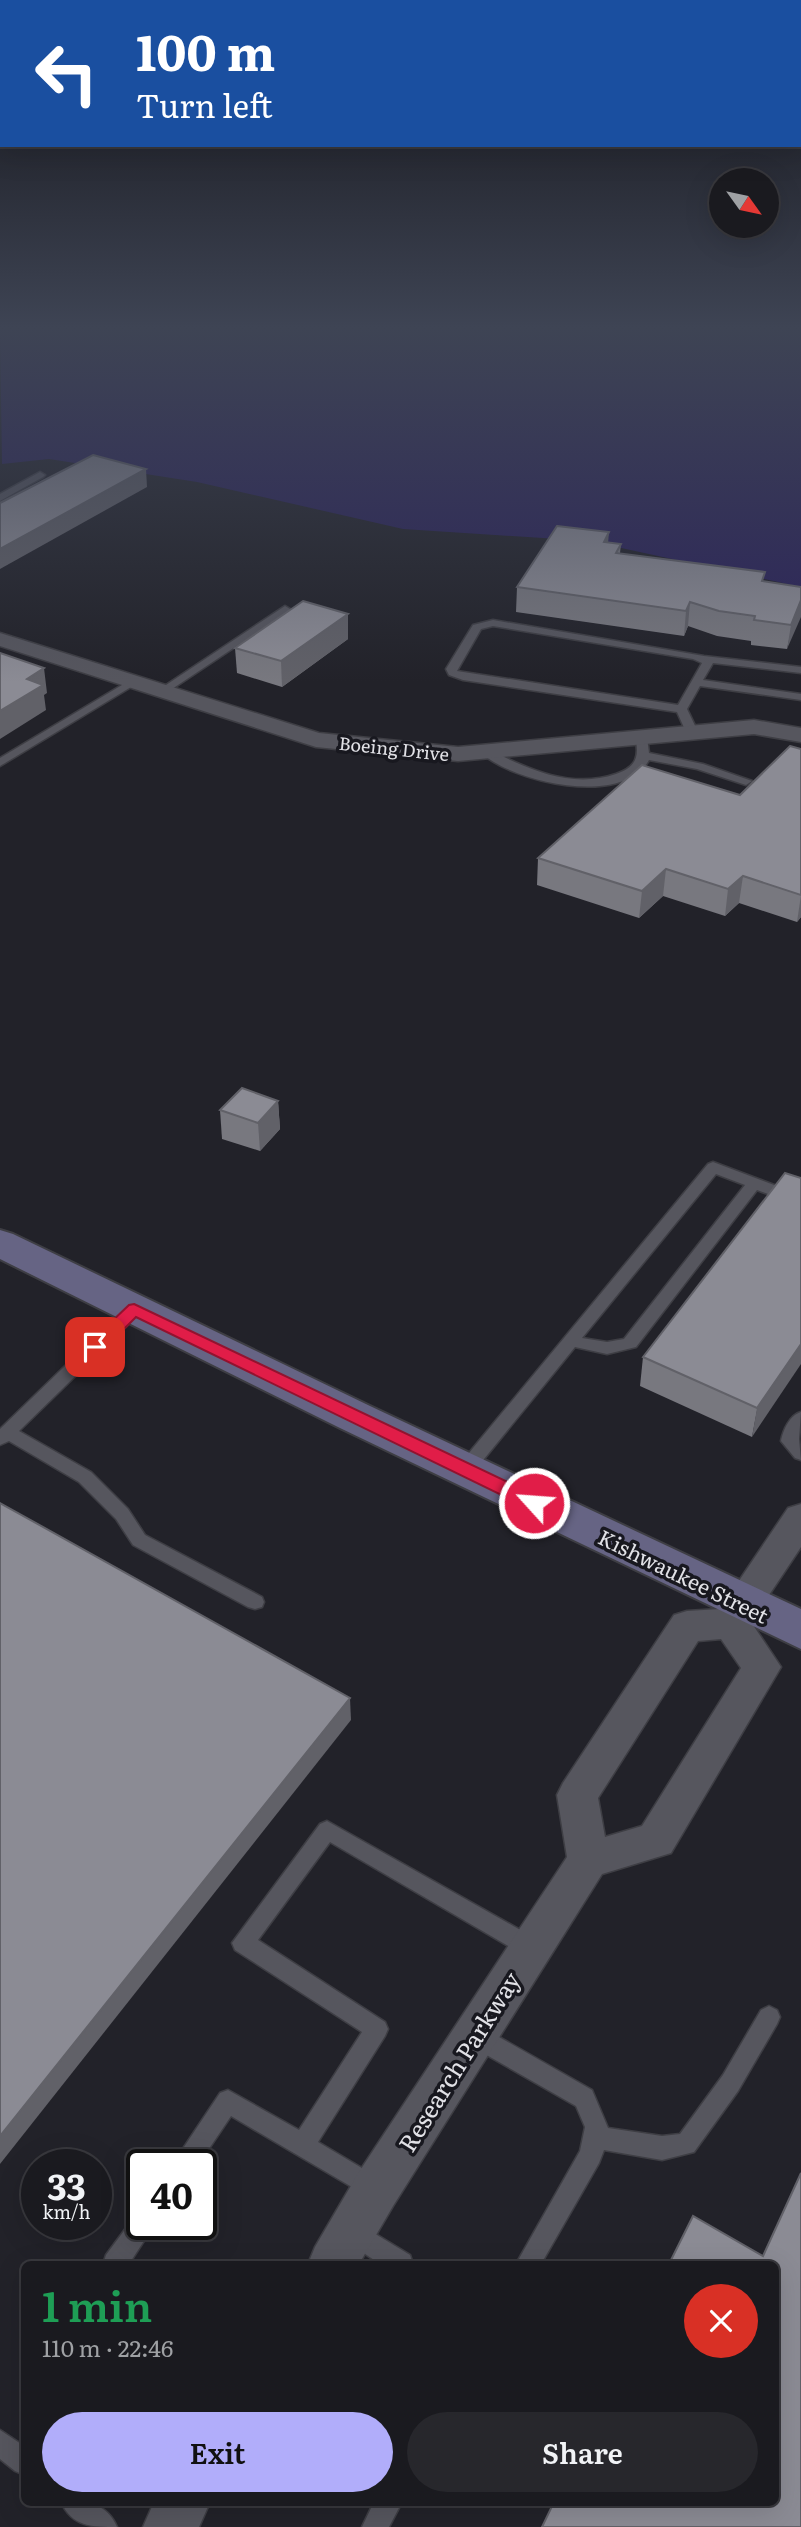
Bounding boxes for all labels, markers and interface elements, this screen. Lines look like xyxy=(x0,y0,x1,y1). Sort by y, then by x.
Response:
text: 100 m xyxy=(136,13,275,86)
icon: left xyxy=(21,28,112,119)
text: Turn left xyxy=(136,80,273,128)
north arrow xyxy=(709,168,779,238)
map controls xyxy=(709,168,779,238)
street label: Boeing Drive xyxy=(338,729,450,767)
pin xyxy=(65,1317,125,1377)
icon: arrive xyxy=(76,1328,114,1366)
position arrow xyxy=(497,1466,571,1540)
street label: Kishwaukee Street xyxy=(594,1520,775,1630)
street label: Research Parkway xyxy=(388,1964,528,2158)
speed limit sign: 40 xyxy=(126,2149,217,2240)
text: 33 xyxy=(47,2159,86,2211)
text: km/h xyxy=(43,2198,90,2225)
text: 1 min xyxy=(42,2273,152,2335)
button: close xyxy=(684,2284,758,2358)
text: 110 m · 22:46 xyxy=(42,2330,173,2364)
button: Exit xyxy=(42,2412,393,2492)
button: Share xyxy=(407,2412,758,2492)

